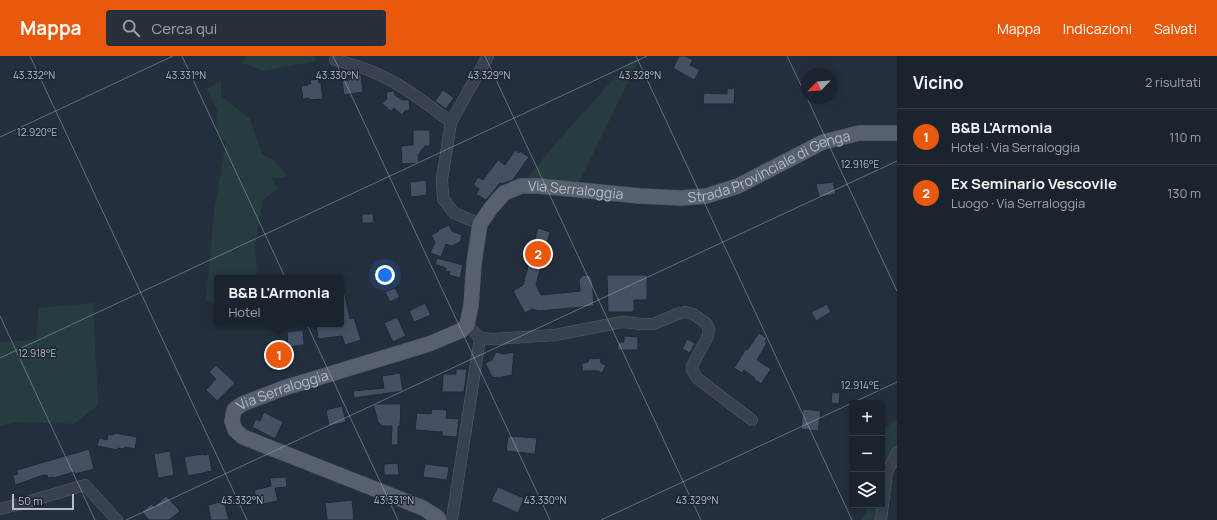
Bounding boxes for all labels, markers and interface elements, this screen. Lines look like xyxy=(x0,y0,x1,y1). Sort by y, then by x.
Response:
search box xyxy=(106,10,386,46)
text: Mappa xyxy=(20,15,82,41)
icon: search xyxy=(120,17,142,39)
text: Cerca qui xyxy=(152,18,217,39)
text: Mappa xyxy=(997,19,1041,38)
text: Indicazioni xyxy=(1063,19,1132,38)
text: Salvati xyxy=(1154,19,1197,38)
text: 43.332°N xyxy=(13,68,55,82)
text: 43.331°N xyxy=(166,68,206,82)
text: 43.330°N xyxy=(316,68,358,82)
text: 43.329°N xyxy=(468,68,511,82)
text: 43.328°N xyxy=(619,68,661,82)
north arrow xyxy=(801,68,837,104)
text: Vicino xyxy=(913,71,964,94)
text: 2 risultati xyxy=(1145,73,1201,91)
text: B&B L'Armonia xyxy=(951,117,1052,138)
text: 12.920°E xyxy=(17,125,57,139)
street label: Strada Provinciale di Genga xyxy=(687,126,852,206)
text: 1 xyxy=(923,128,929,146)
text: 110 m xyxy=(1169,128,1201,146)
text: Hotel · Via Serraloggia xyxy=(951,138,1080,156)
text: 12.916°E xyxy=(841,157,880,171)
text: Ex Seminario Vescovile xyxy=(951,173,1117,194)
street label: Via Serraloggia xyxy=(528,176,624,203)
text: 2 xyxy=(922,184,930,202)
text: 130 m xyxy=(1167,184,1201,202)
text: Luogo · Via Serraloggia xyxy=(951,194,1085,212)
pin: 2 xyxy=(525,239,551,269)
your location xyxy=(375,265,395,285)
popup xyxy=(214,275,344,327)
text: B&B L'Armonia xyxy=(228,282,330,303)
text: Hotel xyxy=(228,303,261,321)
pin: 1 xyxy=(266,340,292,370)
text: 12.918°E xyxy=(18,346,56,360)
street label: Via Serraloggia xyxy=(232,365,331,414)
text: 12.914°E xyxy=(841,378,879,392)
map controls xyxy=(849,400,885,508)
button: + xyxy=(849,400,885,436)
button: − xyxy=(849,436,885,472)
button: layers xyxy=(849,472,885,508)
scale bar xyxy=(12,492,74,511)
text: 50 m xyxy=(18,493,43,508)
text: 43.332°N xyxy=(221,493,263,507)
text: 43.331°N xyxy=(374,493,414,507)
text: 43.330°N xyxy=(524,493,566,507)
text: 43.329°N xyxy=(676,493,719,507)

